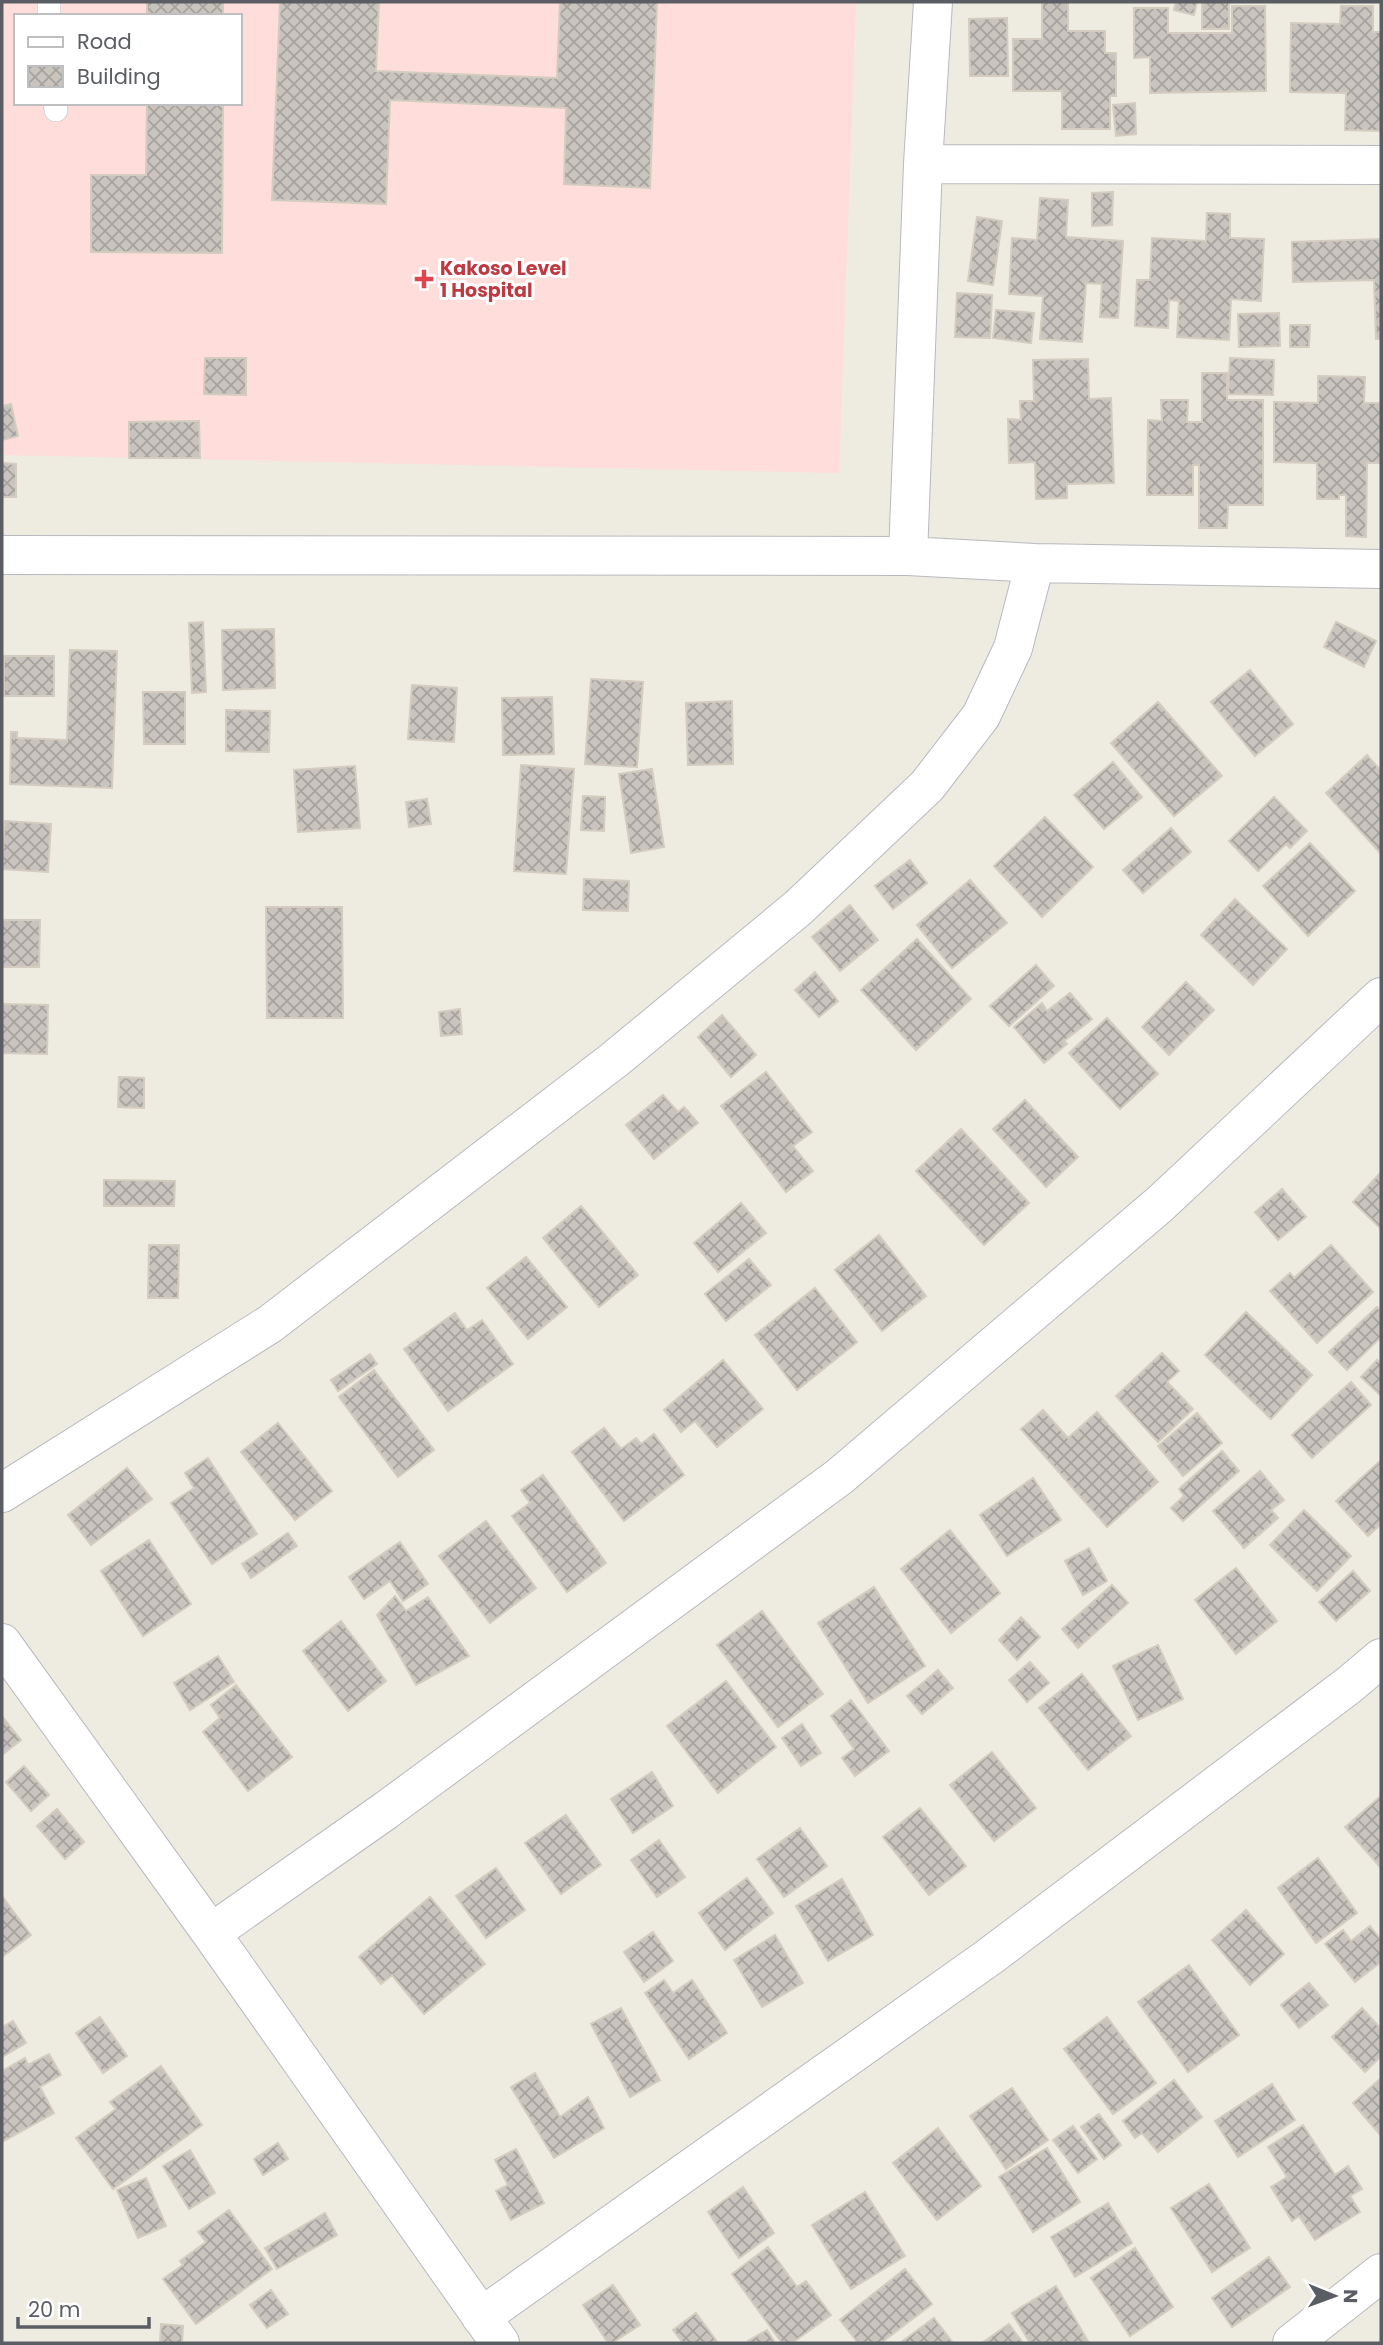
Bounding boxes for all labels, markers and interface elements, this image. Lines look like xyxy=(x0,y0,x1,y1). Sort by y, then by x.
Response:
legend xyxy=(14,14,242,105)
text: Road xyxy=(77,27,132,56)
text: Building xyxy=(77,62,161,91)
place label: Kakoso Level 1 Hospital xyxy=(440,255,567,304)
marker: Kakoso Level 1 Hospital xyxy=(414,269,434,289)
north arrow xyxy=(1299,2261,1369,2331)
scale bar xyxy=(18,2286,149,2330)
text: N xyxy=(1337,2289,1364,2304)
text: 20 m xyxy=(28,2295,81,2324)

